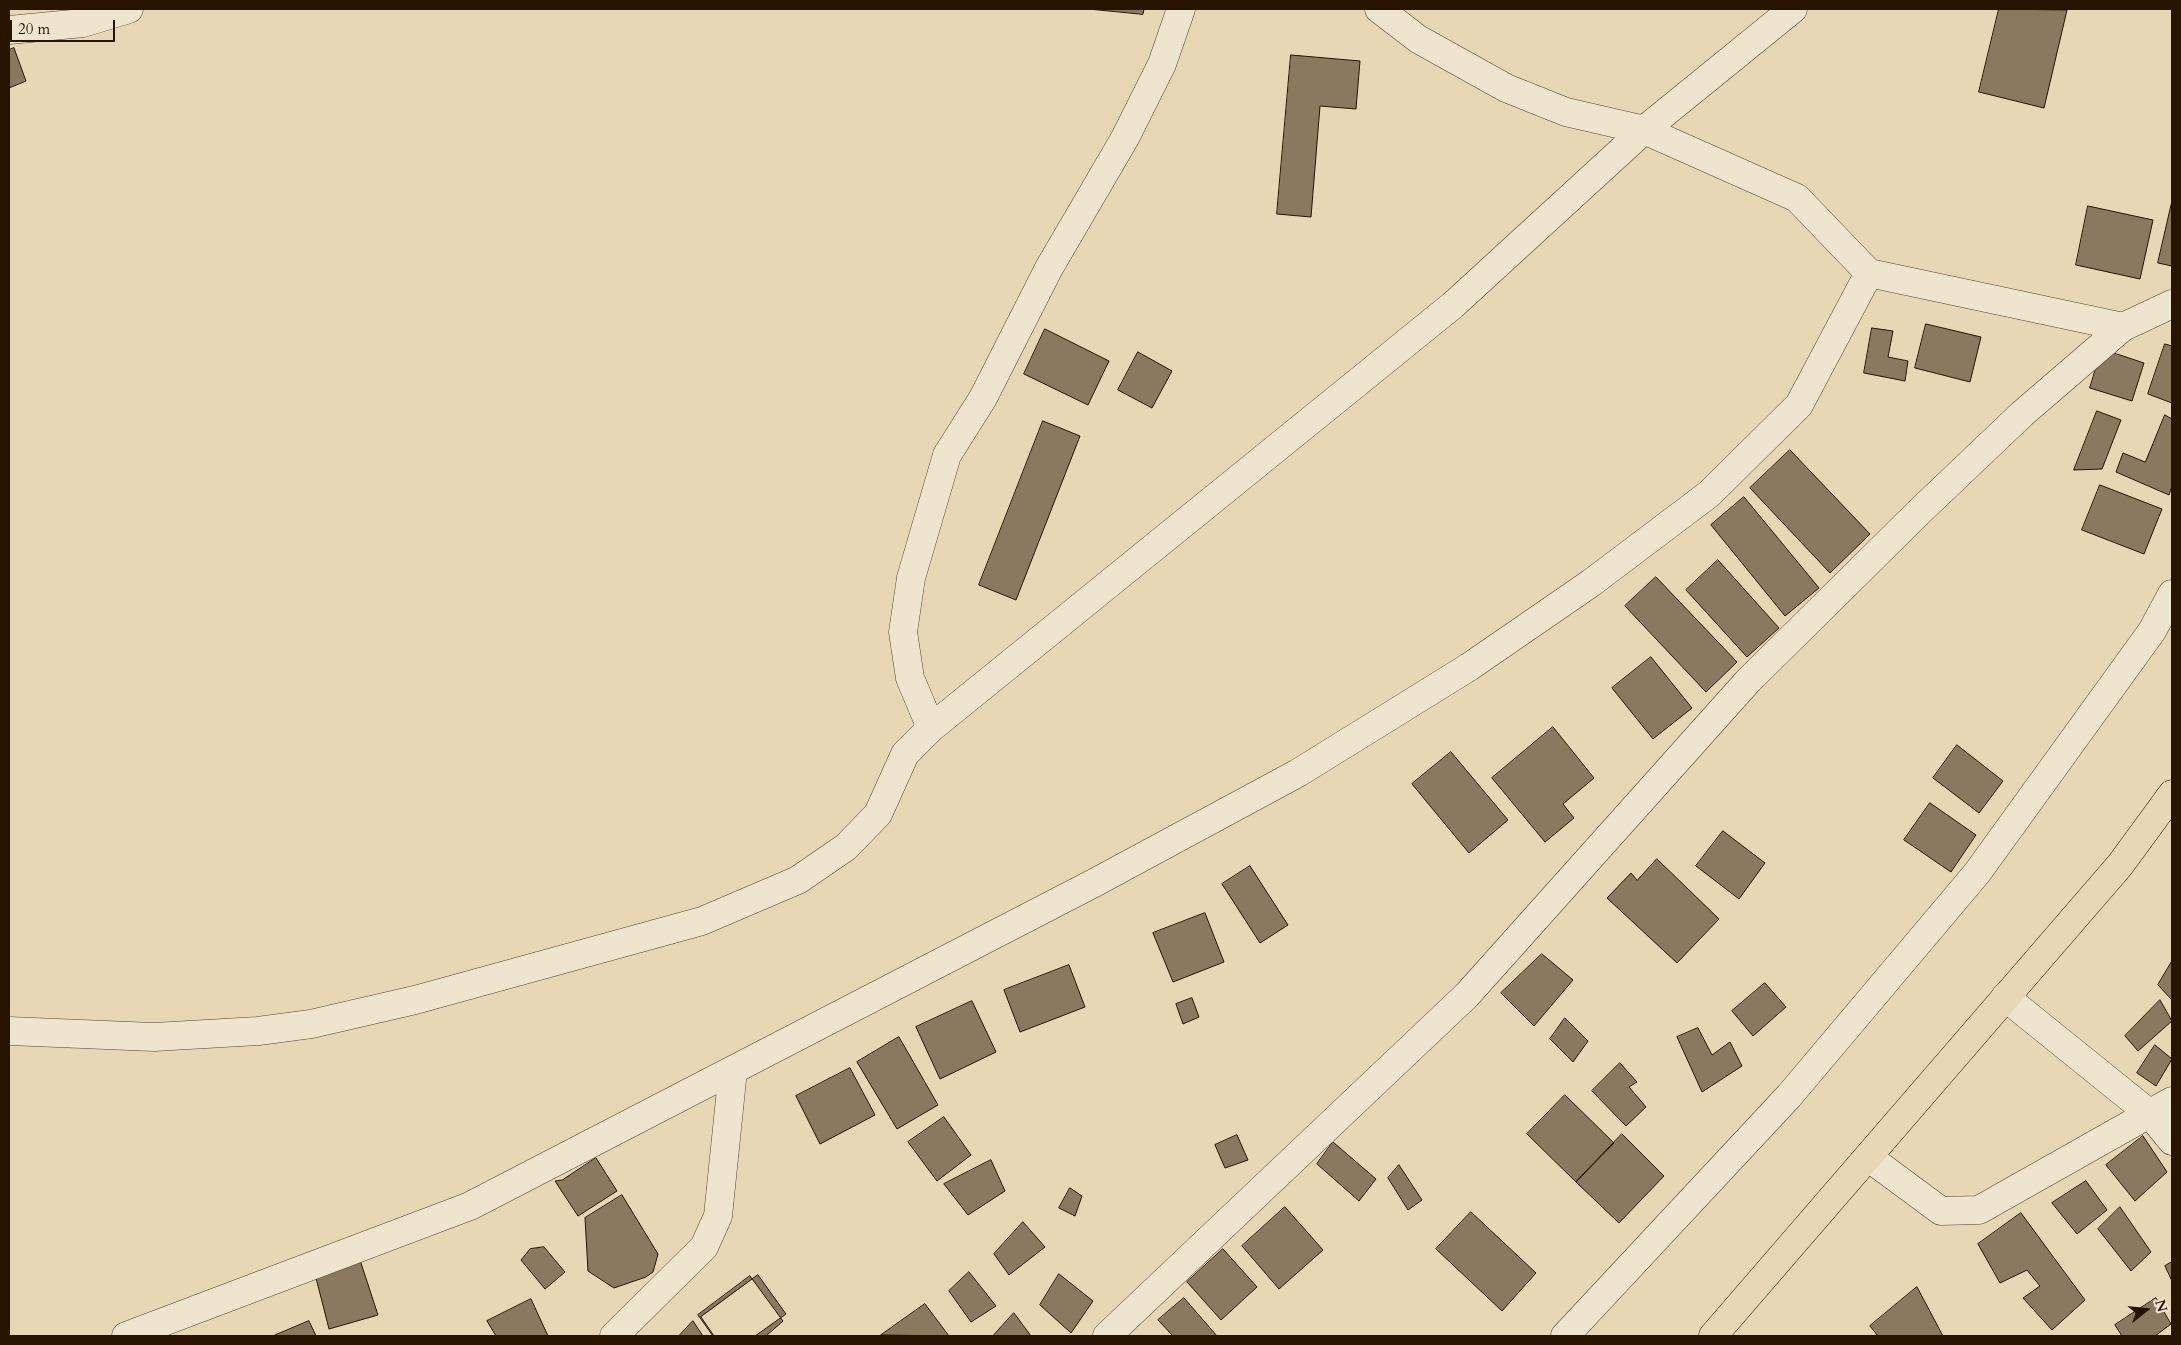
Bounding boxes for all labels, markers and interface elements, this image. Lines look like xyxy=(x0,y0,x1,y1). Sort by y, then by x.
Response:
scale bar xyxy=(12,10,118,42)
text: 20 m xyxy=(18,19,50,39)
north arrow xyxy=(2121,1285,2171,1335)
text: N xyxy=(2150,1297,2172,1314)

